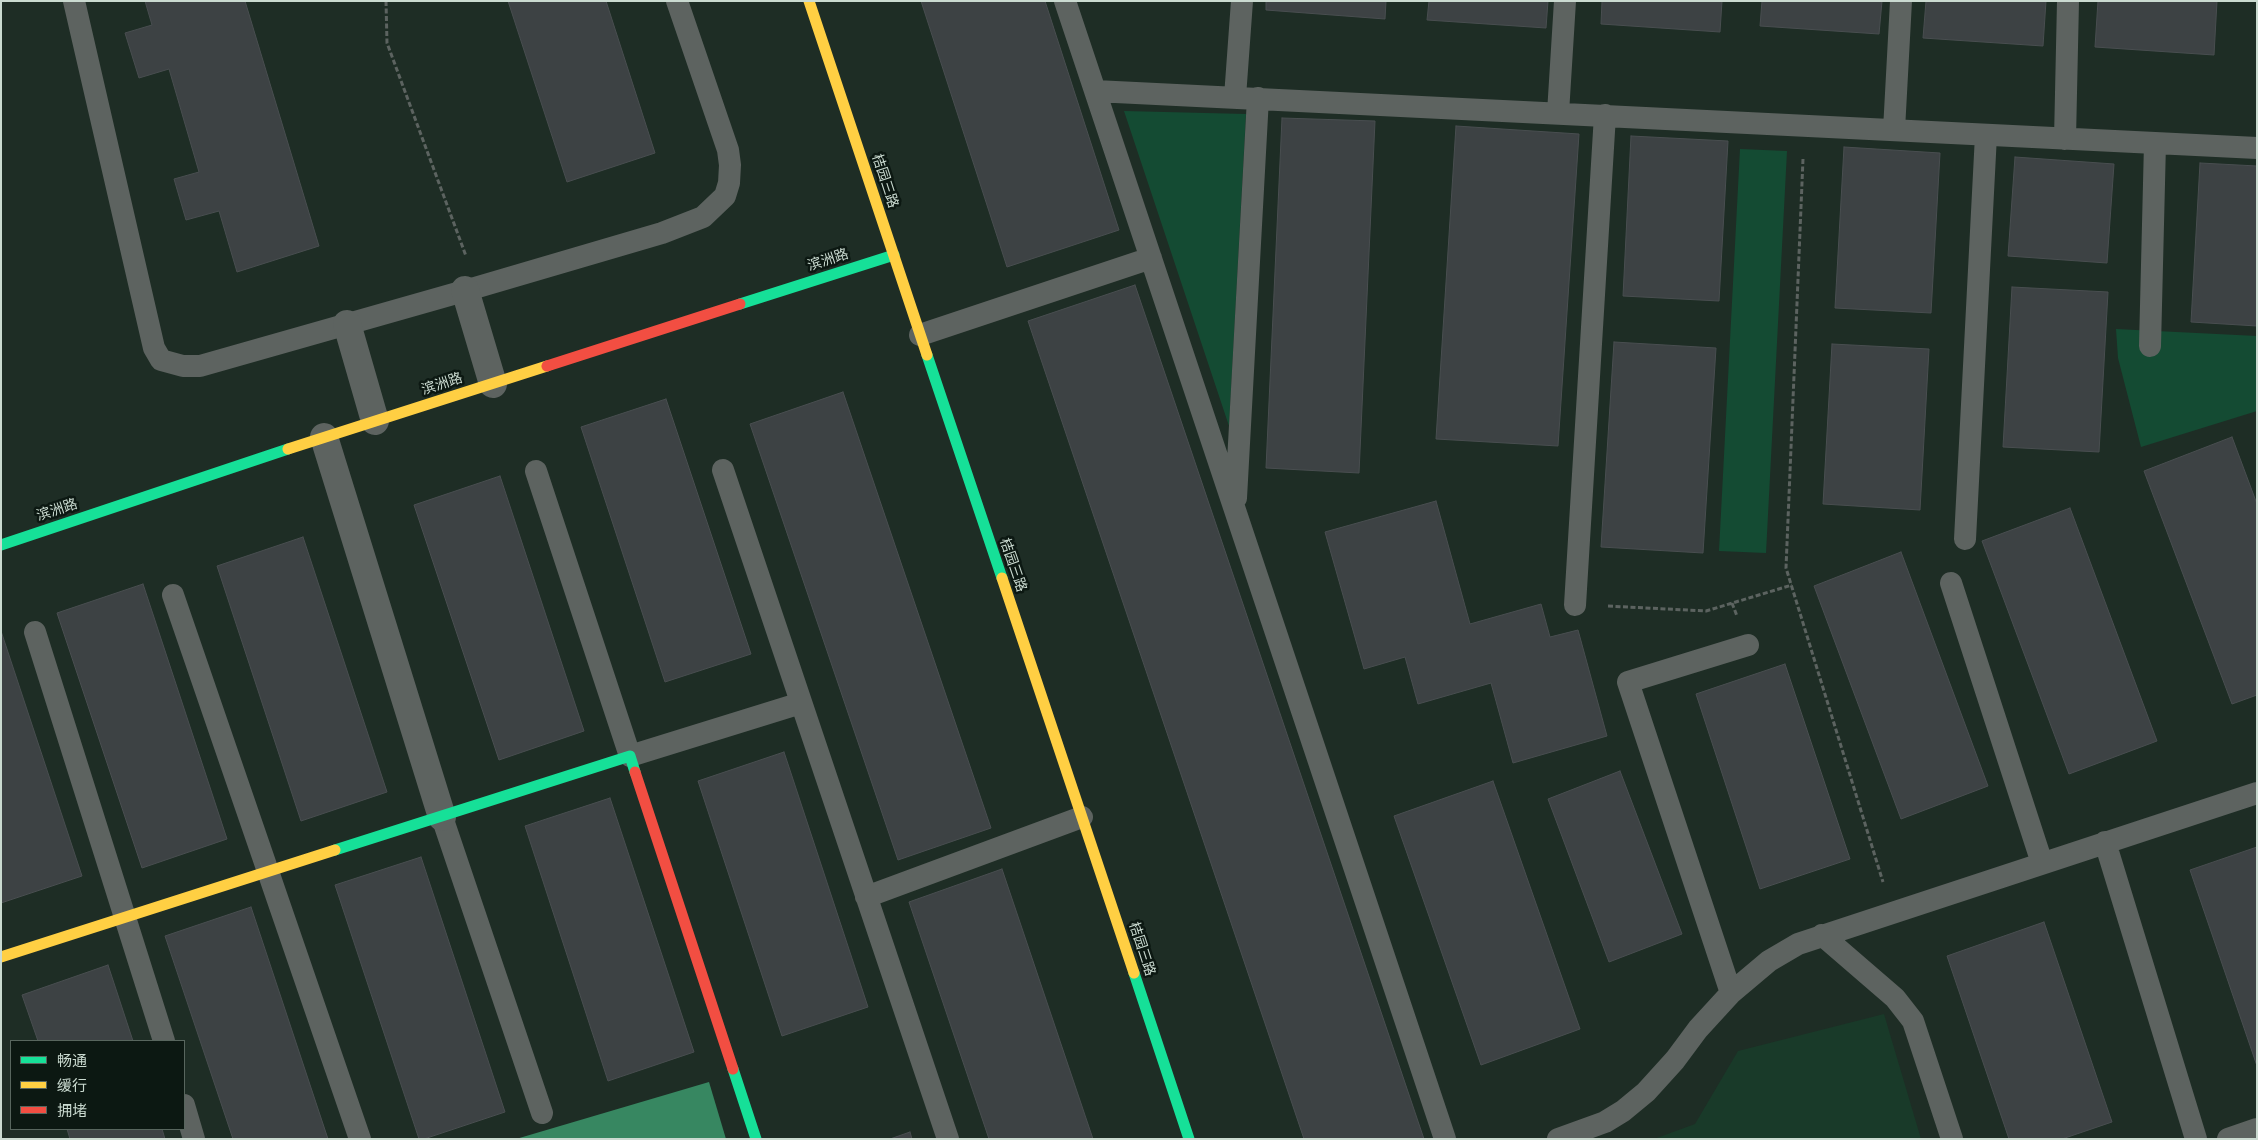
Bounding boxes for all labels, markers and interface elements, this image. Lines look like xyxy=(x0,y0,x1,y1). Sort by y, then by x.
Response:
street label: 桔园三路 xyxy=(868,152,902,210)
street label: 滨洲路 xyxy=(805,246,851,274)
street label: 滨洲路 xyxy=(419,370,465,398)
street label: 滨洲路 xyxy=(34,496,80,524)
street label: 桔园三路 xyxy=(996,536,1030,594)
street label: 桔园三路 xyxy=(1125,920,1159,978)
legend xyxy=(10,1040,185,1130)
text: 畅通 xyxy=(57,1054,87,1069)
text: 缓行 xyxy=(57,1079,87,1094)
text: 拥堵 xyxy=(57,1104,87,1119)

